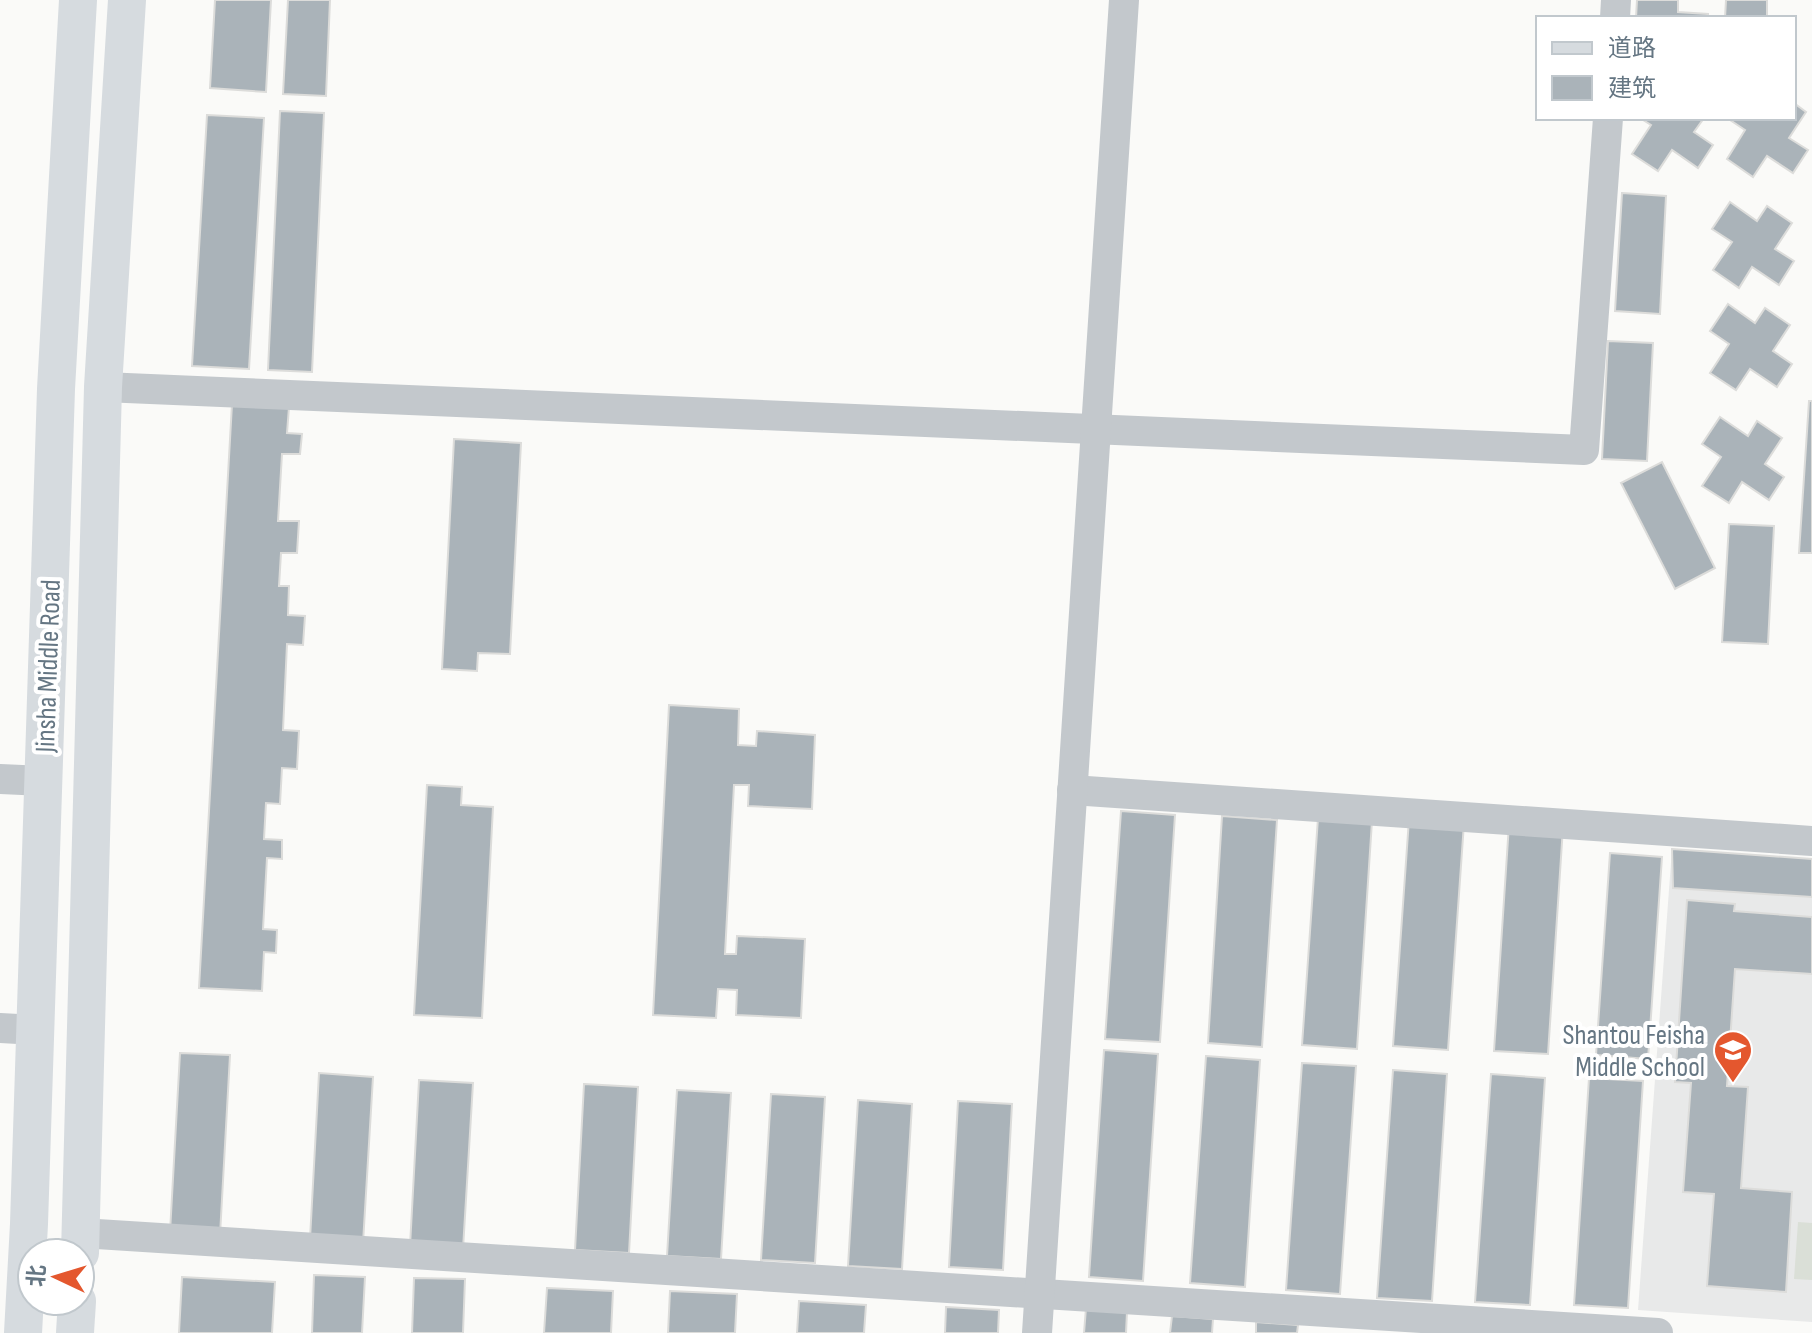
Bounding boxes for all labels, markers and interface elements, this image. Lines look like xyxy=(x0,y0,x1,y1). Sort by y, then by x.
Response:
legend xyxy=(1536,16,1796,120)
text: 道路 xyxy=(1608,34,1656,63)
text: 建筑 xyxy=(1608,74,1656,103)
street label: Jinsha Middle Road xyxy=(29,579,68,754)
place label: Shantou Feisha Middle School xyxy=(1562,1019,1705,1084)
school or university icon: Shantou Feisha Middle School xyxy=(1712,1029,1754,1084)
north arrow xyxy=(16,1237,96,1317)
text: 北 xyxy=(23,1264,52,1288)

